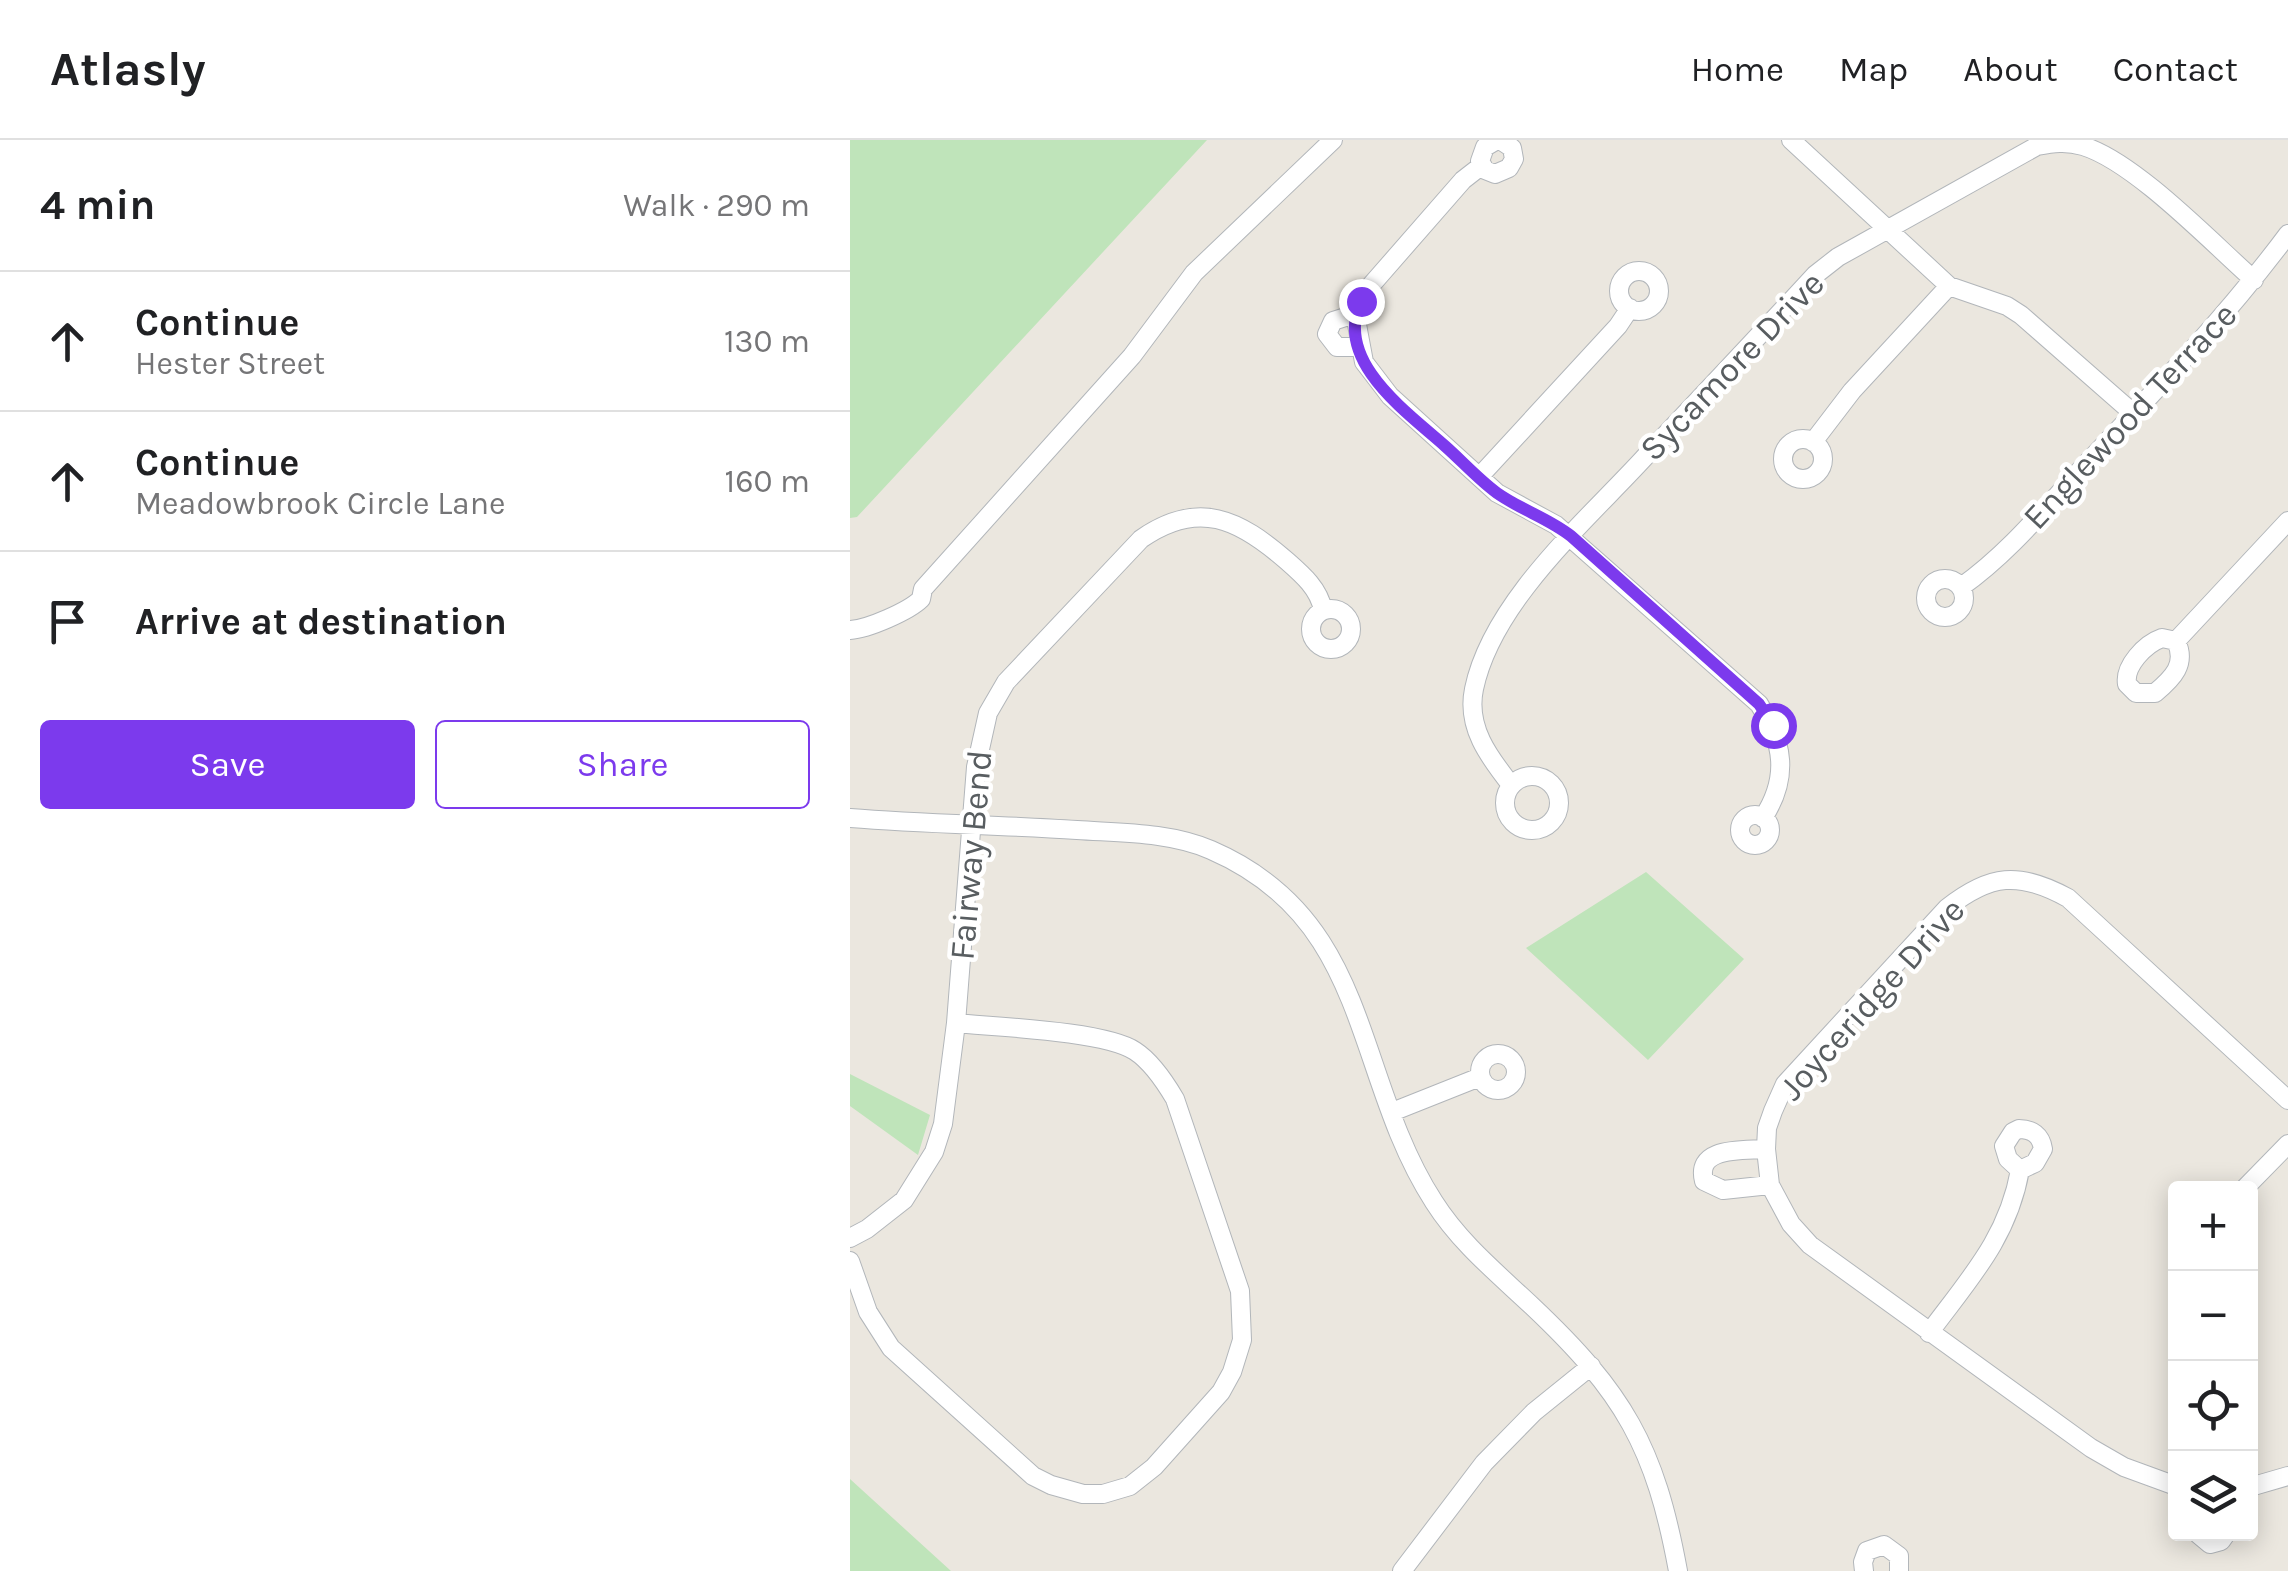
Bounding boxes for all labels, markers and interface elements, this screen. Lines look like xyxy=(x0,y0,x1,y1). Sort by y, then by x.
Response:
text: Atlasly xyxy=(50,41,206,97)
text: Home xyxy=(1691,49,1784,90)
text: Map xyxy=(1839,49,1908,90)
text: About xyxy=(1963,49,2058,90)
text: Contact xyxy=(2113,49,2238,90)
text: 4 min xyxy=(40,180,155,230)
text: Walk · 290 m xyxy=(623,187,810,224)
street label: Sycamore Drive xyxy=(1631,263,1833,469)
route end xyxy=(1339,279,1385,325)
street label: Englewood Terrace xyxy=(2015,294,2245,538)
text: Continue xyxy=(135,300,299,345)
icon: ahead xyxy=(40,314,95,369)
text: 130 m xyxy=(724,323,810,360)
text: Hester Street xyxy=(135,345,325,382)
text: Continue xyxy=(135,440,299,485)
icon: ahead xyxy=(40,454,95,509)
text: 160 m xyxy=(725,463,810,500)
text: Meadowbrook Circle Lane xyxy=(135,485,505,522)
icon: arrive xyxy=(40,594,95,649)
text: Arrive at destination xyxy=(135,599,507,644)
route start xyxy=(1751,703,1797,749)
button: Save xyxy=(40,720,415,809)
button: Share xyxy=(435,720,810,809)
street label: Fairway Bend xyxy=(941,748,1001,962)
street label: Joyceridge Drive xyxy=(1771,890,1973,1108)
map controls xyxy=(2168,1181,2258,1541)
button: + xyxy=(2168,1181,2258,1271)
button: − xyxy=(2168,1271,2258,1361)
button: locate xyxy=(2168,1361,2258,1451)
button: layers xyxy=(2168,1451,2258,1541)

